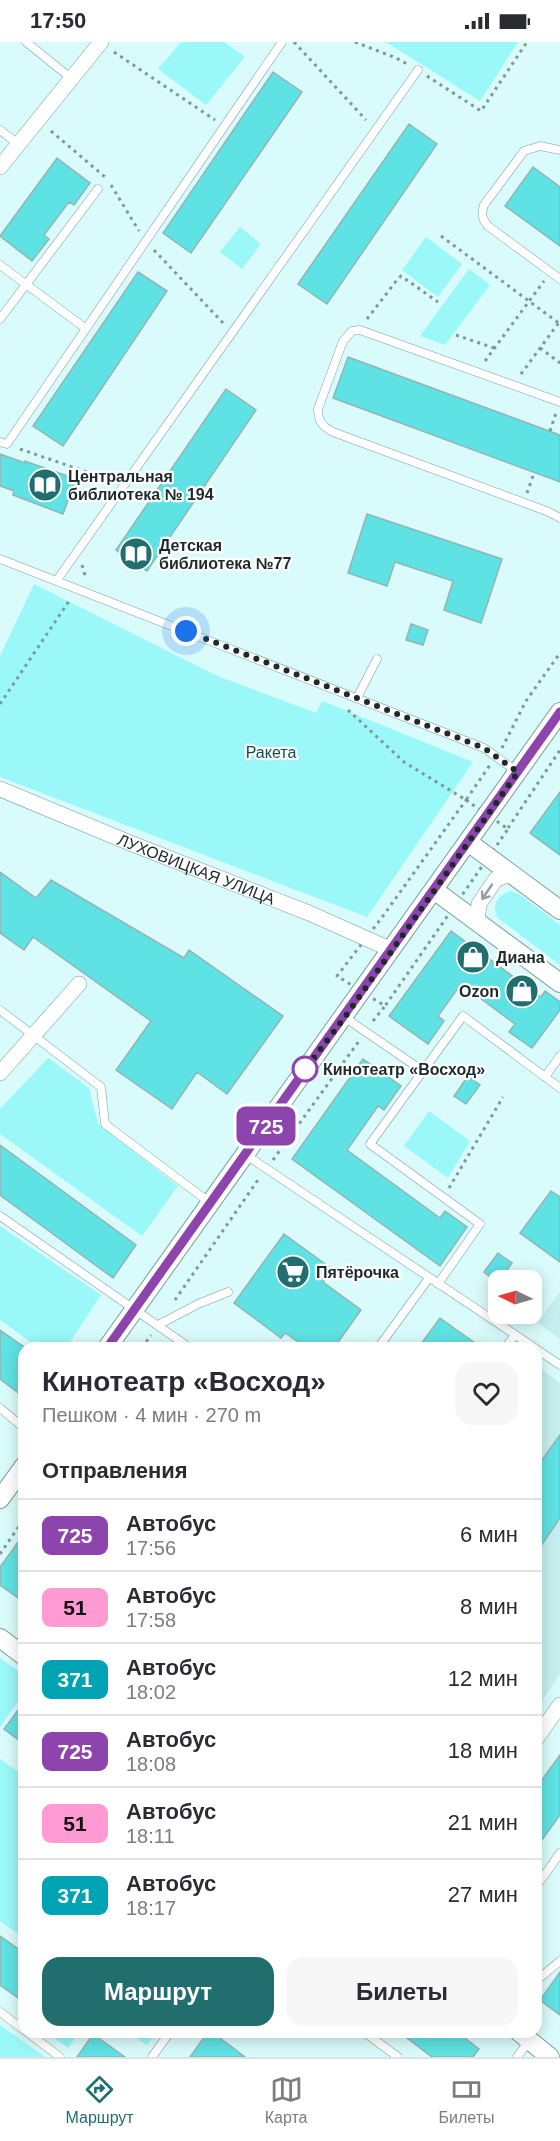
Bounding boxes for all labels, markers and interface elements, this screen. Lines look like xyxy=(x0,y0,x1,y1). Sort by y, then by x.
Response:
text: 17:50 xyxy=(30,8,86,33)
library icon: Центральная библиотека № 194 xyxy=(27,467,63,503)
place label: Центральная библиотека № 194 xyxy=(68,468,214,503)
library icon: Детская библиотека №77 xyxy=(118,536,154,572)
place label: Детская библиотека №77 xyxy=(159,537,291,572)
your location xyxy=(171,616,201,646)
park label: Ракета xyxy=(246,744,296,761)
street label: ЛУХОВИЦКАЯ УЛИЦА xyxy=(115,831,278,908)
one-way arrow xyxy=(481,883,493,900)
shop icon: Диана xyxy=(455,939,491,975)
place label: Диана xyxy=(496,949,545,966)
shop icon: Ozon xyxy=(504,973,540,1009)
place label: Ozon xyxy=(459,983,499,1000)
marker: Кинотеатр «Восход» xyxy=(292,1056,318,1082)
place label: Кинотеатр «Восход» xyxy=(323,1061,485,1078)
line badge: 725 xyxy=(232,1106,300,1146)
text: 725 xyxy=(248,1115,284,1138)
supermarket icon: Пятёрочка xyxy=(275,1254,311,1290)
place label: Пятёрочка xyxy=(316,1264,399,1281)
north arrow xyxy=(488,1270,542,1324)
map controls xyxy=(488,1270,542,1324)
button: heart xyxy=(455,1362,518,1425)
text: Кинотеатр «Восход» xyxy=(42,1366,326,1397)
text: Пешком · 4 мин · 270 m xyxy=(42,1404,261,1426)
text: Отправления xyxy=(42,1458,188,1483)
text: Автобус xyxy=(126,1511,216,1536)
text: 6 мин xyxy=(460,1522,518,1547)
text: 725 xyxy=(57,1524,93,1547)
text: 17:56 xyxy=(126,1537,176,1559)
text: Автобус xyxy=(126,1583,216,1608)
text: 8 мин xyxy=(460,1594,518,1619)
text: 51 xyxy=(63,1596,87,1619)
text: 17:58 xyxy=(126,1609,176,1631)
text: Автобус xyxy=(126,1655,216,1680)
text: 12 мин xyxy=(448,1666,518,1691)
text: 371 xyxy=(57,1668,93,1691)
text: 18:02 xyxy=(126,1681,176,1703)
text: Автобус xyxy=(126,1727,216,1752)
text: 18 мин xyxy=(448,1738,518,1763)
text: 725 xyxy=(57,1740,93,1763)
text: 18:08 xyxy=(126,1753,176,1775)
text: Автобус xyxy=(126,1799,216,1824)
text: 21 мин xyxy=(448,1810,518,1835)
text: 51 xyxy=(63,1812,87,1835)
text: 18:11 xyxy=(126,1825,175,1847)
text: Автобус xyxy=(126,1871,216,1896)
text: 27 мин xyxy=(448,1882,518,1907)
text: 371 xyxy=(57,1884,93,1907)
text: 18:17 xyxy=(126,1897,176,1919)
button: Маршрут xyxy=(42,1957,274,2026)
button: Билеты xyxy=(286,1957,518,2026)
tab: Маршрут xyxy=(66,2073,134,2127)
tab: Карта xyxy=(265,2073,308,2127)
tab: Билеты xyxy=(439,2073,494,2127)

